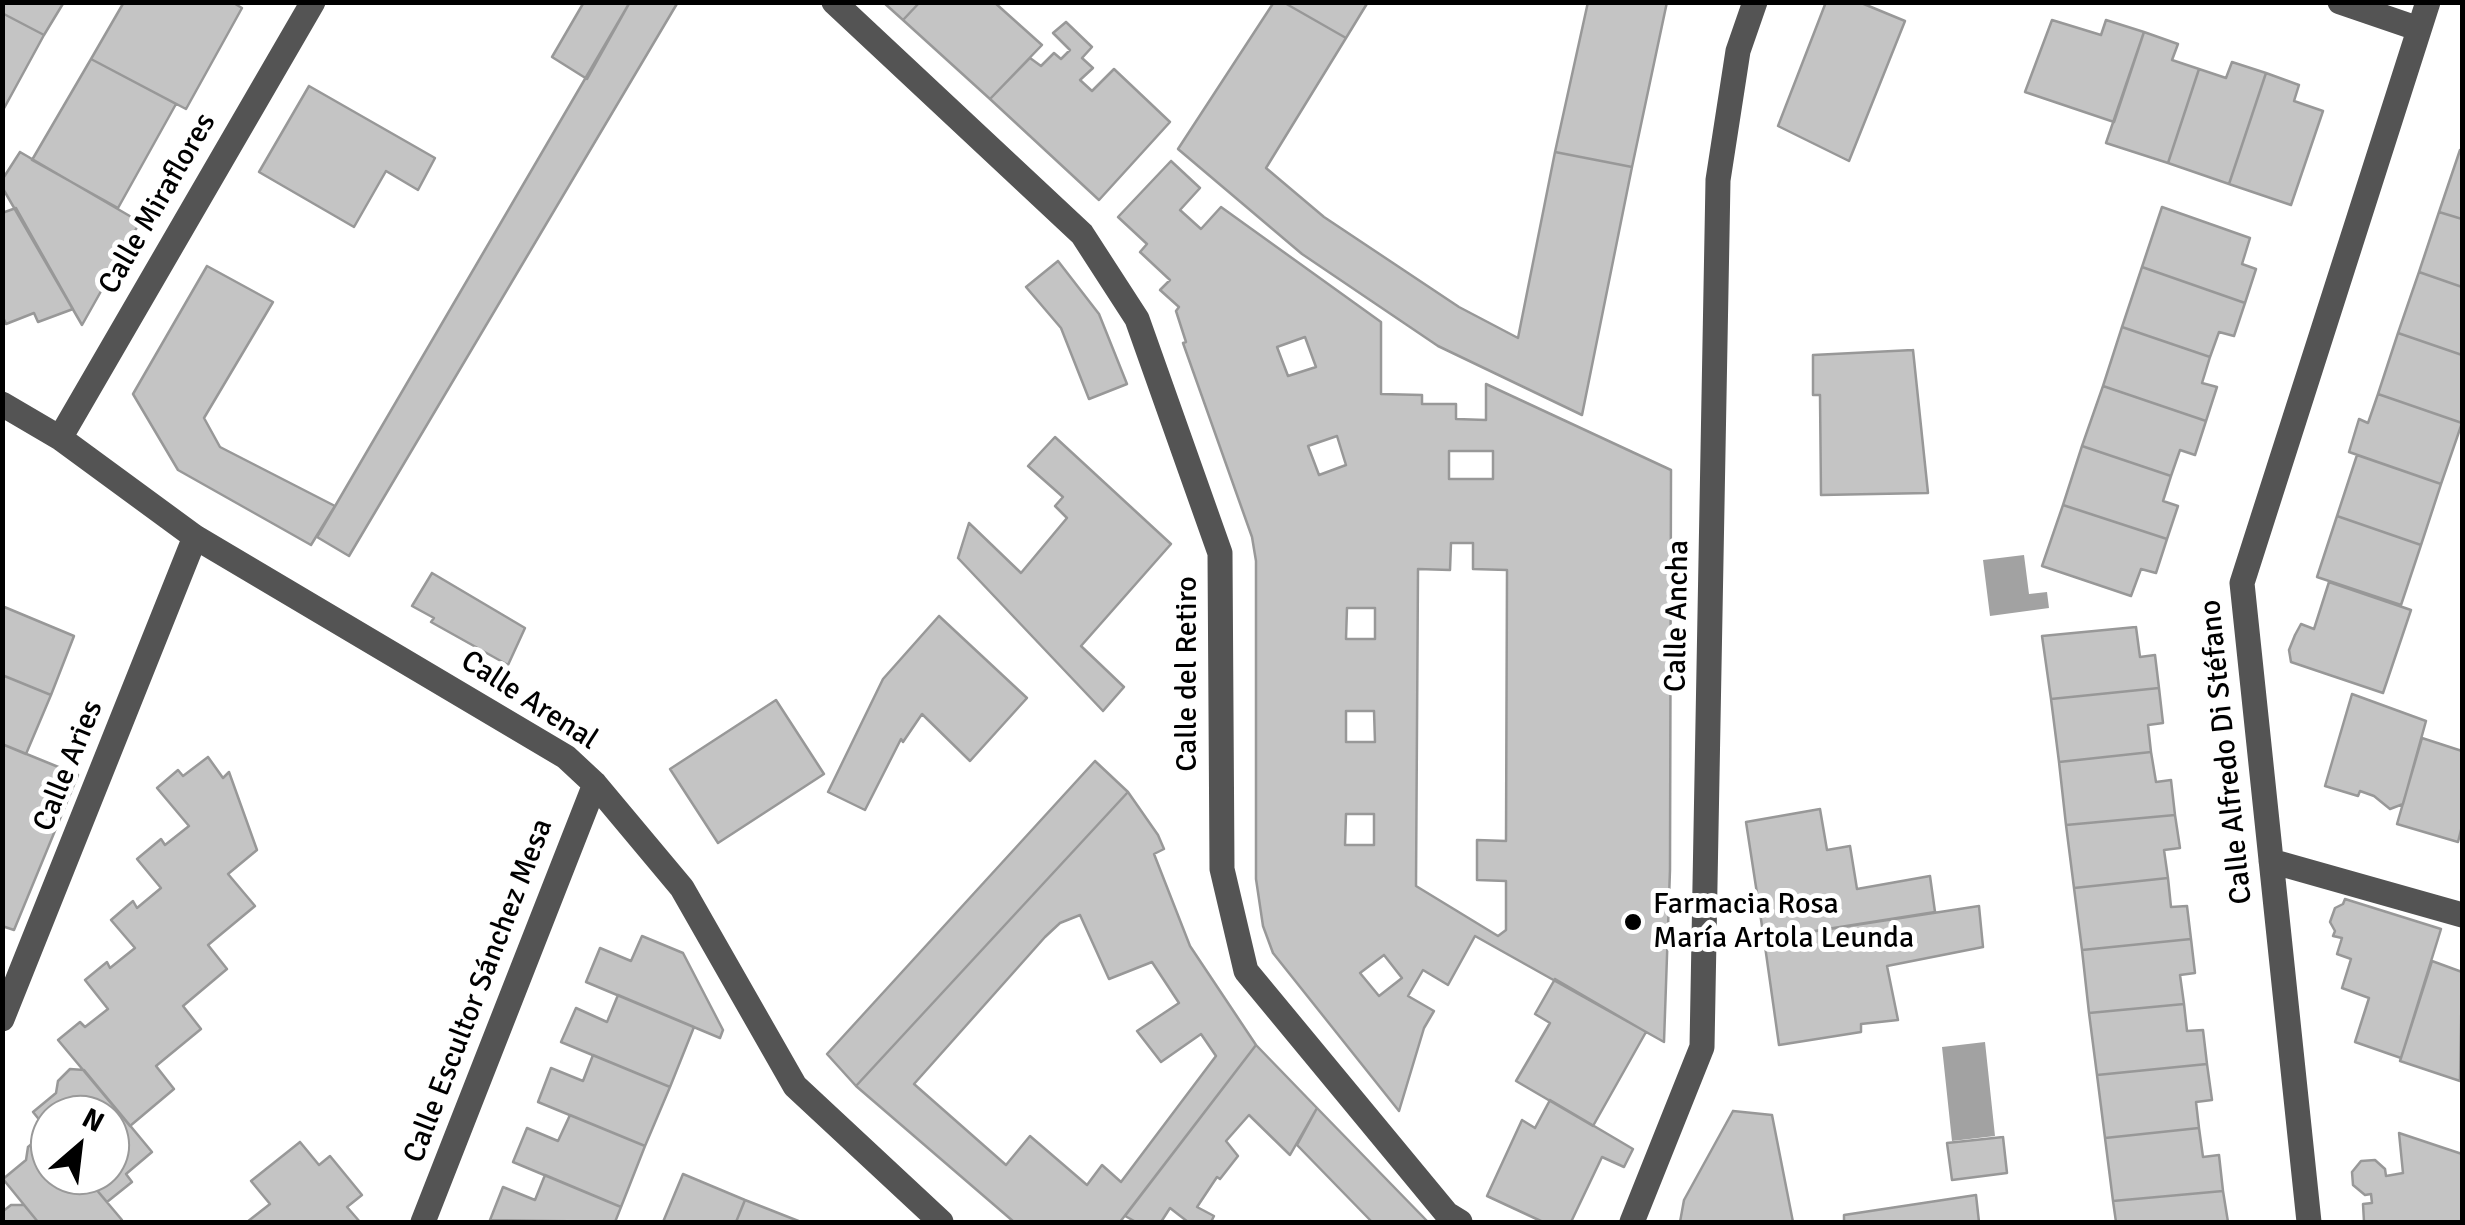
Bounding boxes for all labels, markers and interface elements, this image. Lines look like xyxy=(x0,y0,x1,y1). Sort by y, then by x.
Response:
street label: Calle Miraflores xyxy=(92,107,224,301)
street label: Calle Ancha xyxy=(1659,540,1697,692)
street label: Calle del Retiro xyxy=(1170,576,1206,772)
street label: Calle Alfredo Di Stéfano xyxy=(2193,598,2261,906)
street label: Calle Arenal xyxy=(454,643,604,759)
street label: Calle Aries xyxy=(26,695,112,837)
street label: Calle Escultor Sánchez Mesa xyxy=(397,814,561,1168)
place label: Farmacia Rosa María Artola Leunda xyxy=(1653,887,1914,958)
marker: Farmacia Rosa María Artola Leunda xyxy=(1622,911,1644,933)
north arrow xyxy=(30,1095,130,1195)
text: N xyxy=(77,1101,110,1140)

